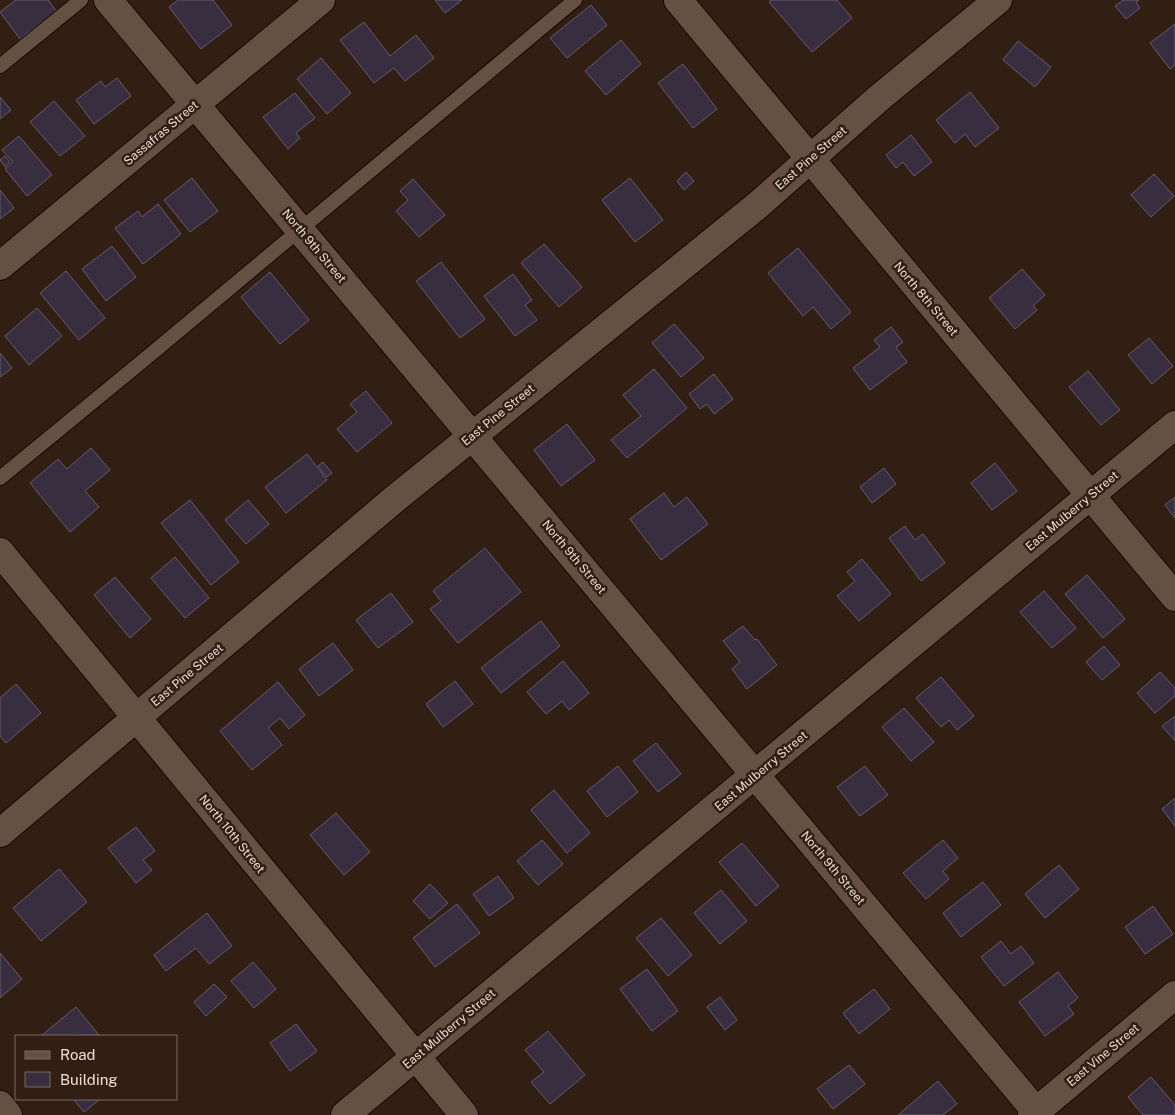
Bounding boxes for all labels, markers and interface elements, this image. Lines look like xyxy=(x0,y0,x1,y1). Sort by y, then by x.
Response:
street label: Sassafras Street xyxy=(121,98,201,168)
street label: East Pine Street xyxy=(773,123,850,193)
street label: North 9th Street xyxy=(279,206,349,286)
street label: North 8th Street xyxy=(891,259,961,339)
street label: East Pine Street xyxy=(459,381,538,449)
street label: East Mulberry Street xyxy=(1023,468,1121,554)
street label: North 9th Street xyxy=(539,517,609,597)
street label: East Pine Street xyxy=(148,641,226,709)
street label: East Mulberry Street xyxy=(712,728,810,814)
street label: North 10th Street xyxy=(196,792,268,876)
street label: North 9th Street xyxy=(798,828,868,908)
street label: East Mulberry Street xyxy=(400,986,498,1072)
street label: East Vine Street xyxy=(1064,1021,1142,1089)
legend xyxy=(15,1035,178,1100)
text: Road xyxy=(60,1046,96,1063)
text: Building xyxy=(60,1071,118,1088)

